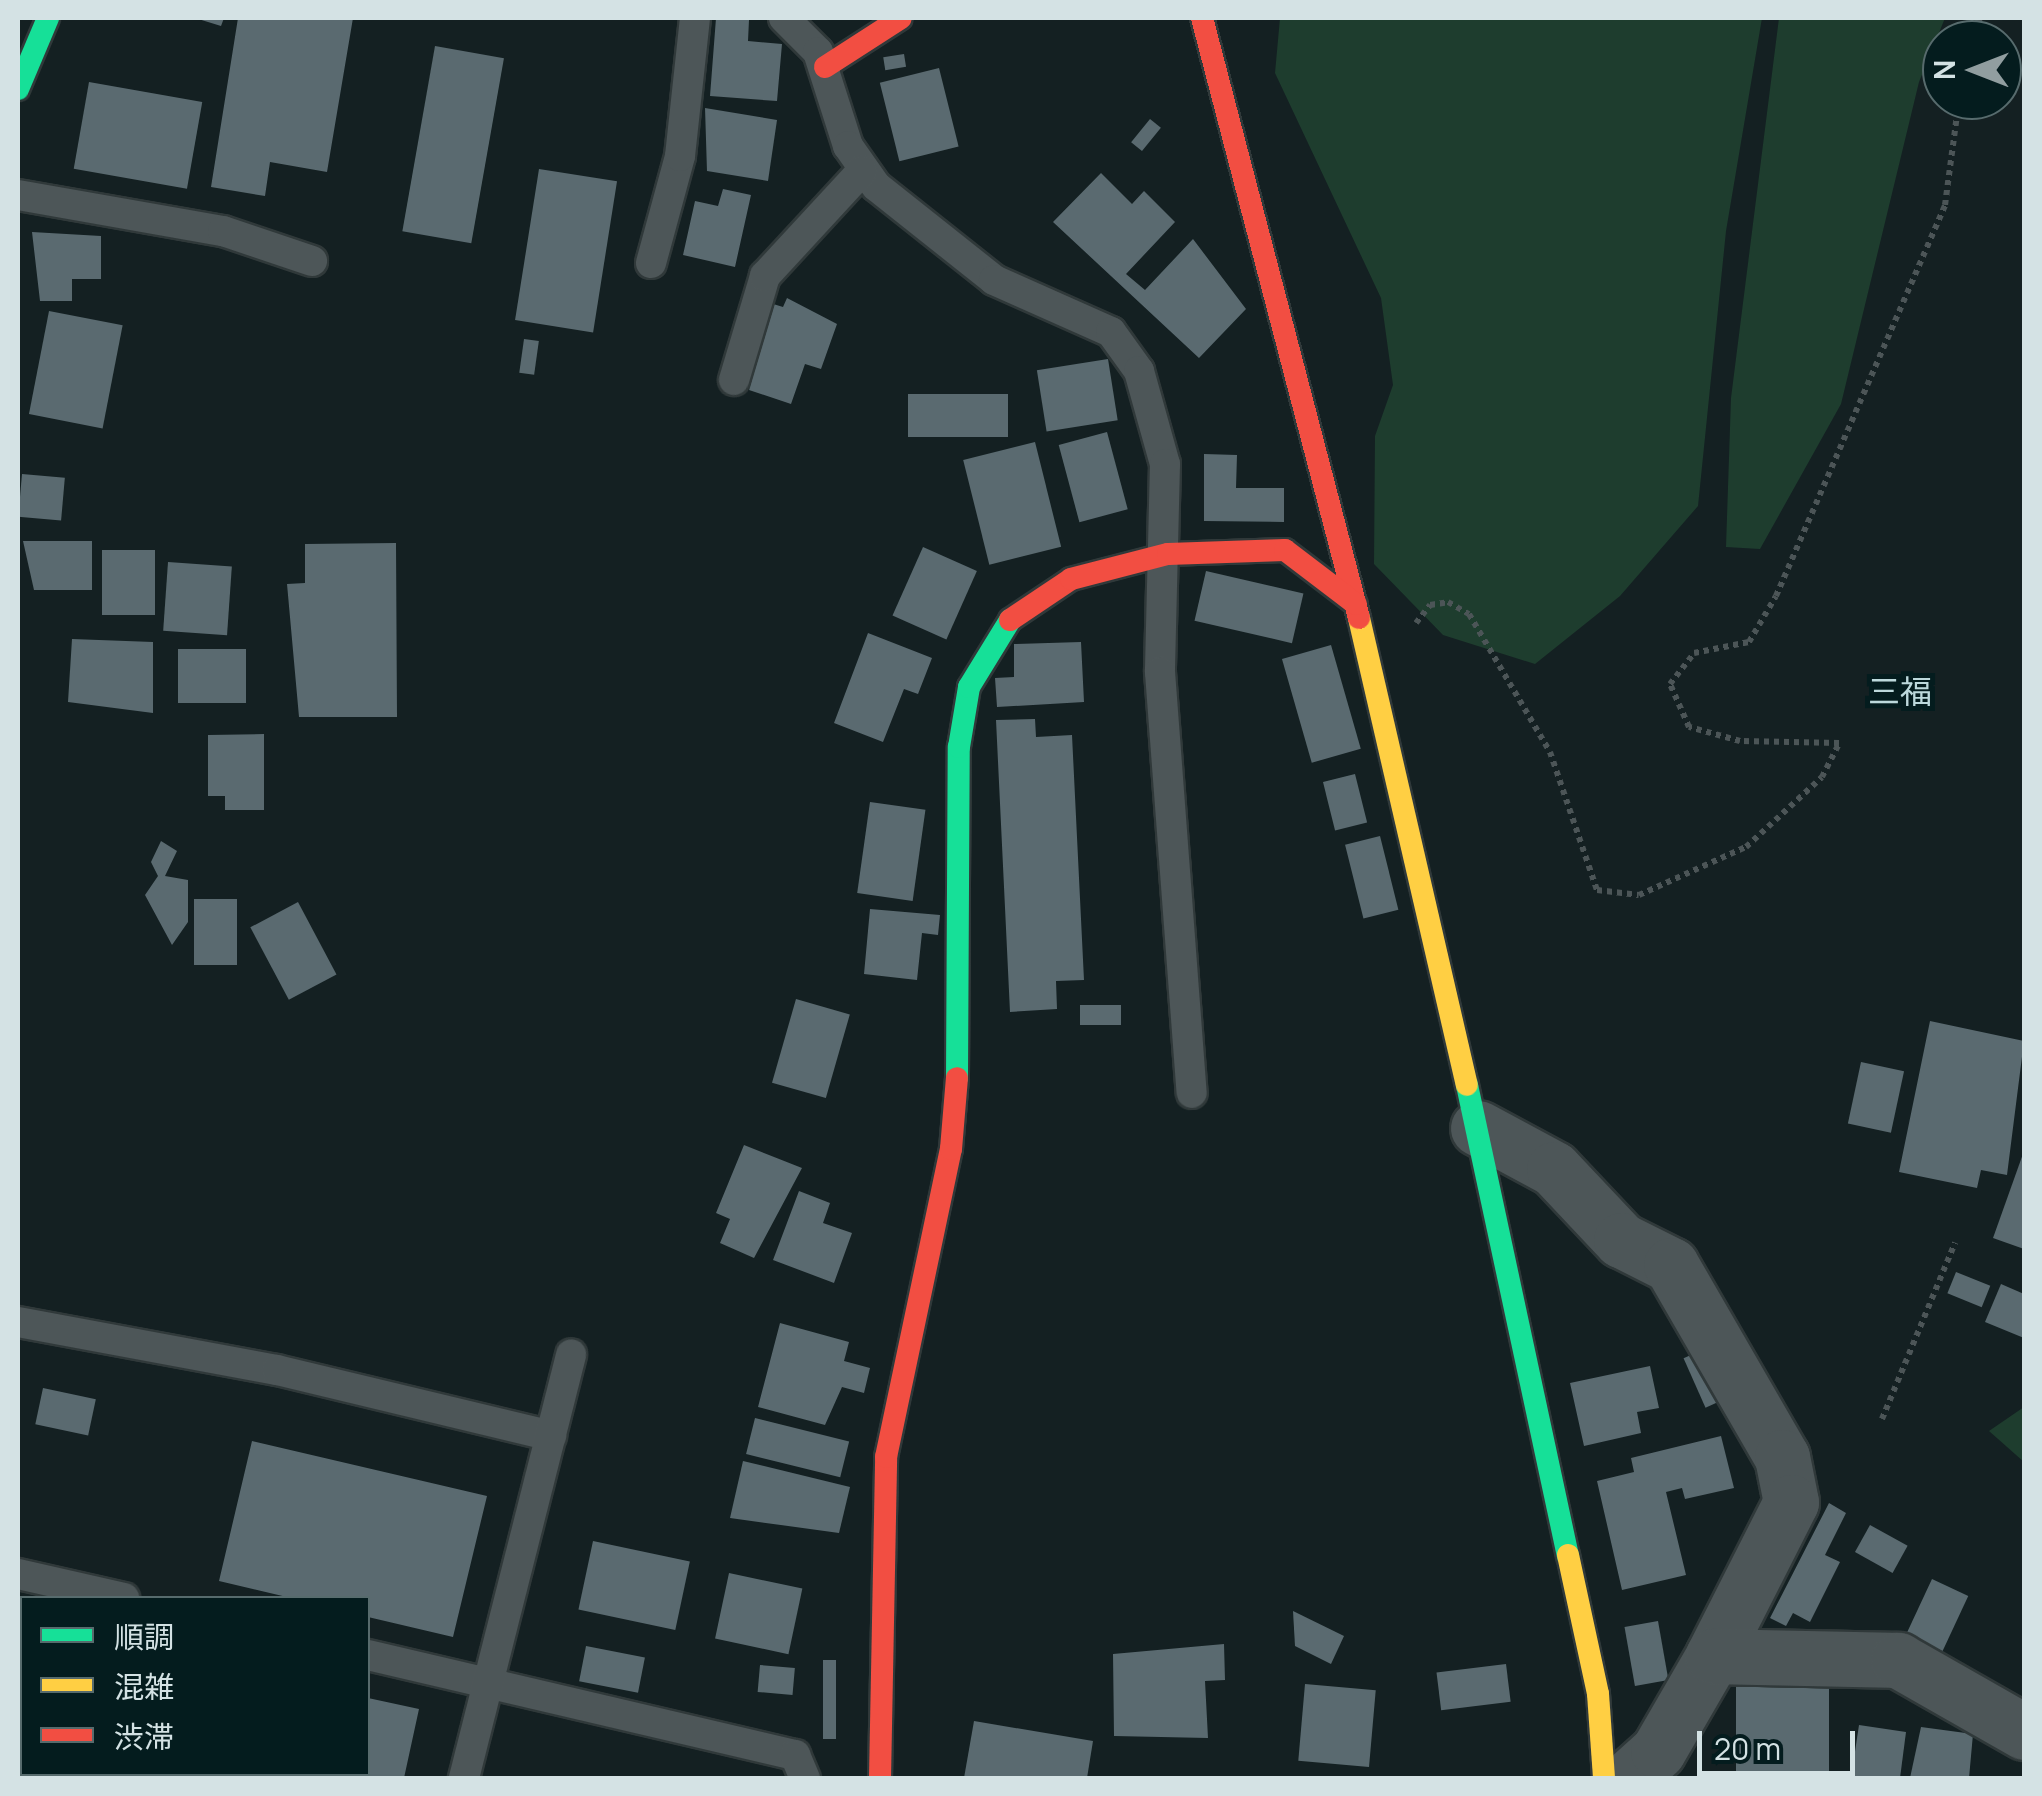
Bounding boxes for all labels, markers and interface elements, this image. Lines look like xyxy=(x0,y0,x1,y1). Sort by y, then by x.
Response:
north arrow xyxy=(1922,20,2022,120)
text: N xyxy=(1925,60,1963,80)
district label: 三福 xyxy=(1868,672,1932,710)
legend xyxy=(20,1596,370,1776)
text: 順調 xyxy=(114,1616,174,1657)
text: 混雑 xyxy=(114,1666,174,1707)
scale bar xyxy=(1702,1711,1860,1773)
text: 渋滞 xyxy=(114,1716,174,1757)
text: 20 m xyxy=(1714,1728,1781,1769)

